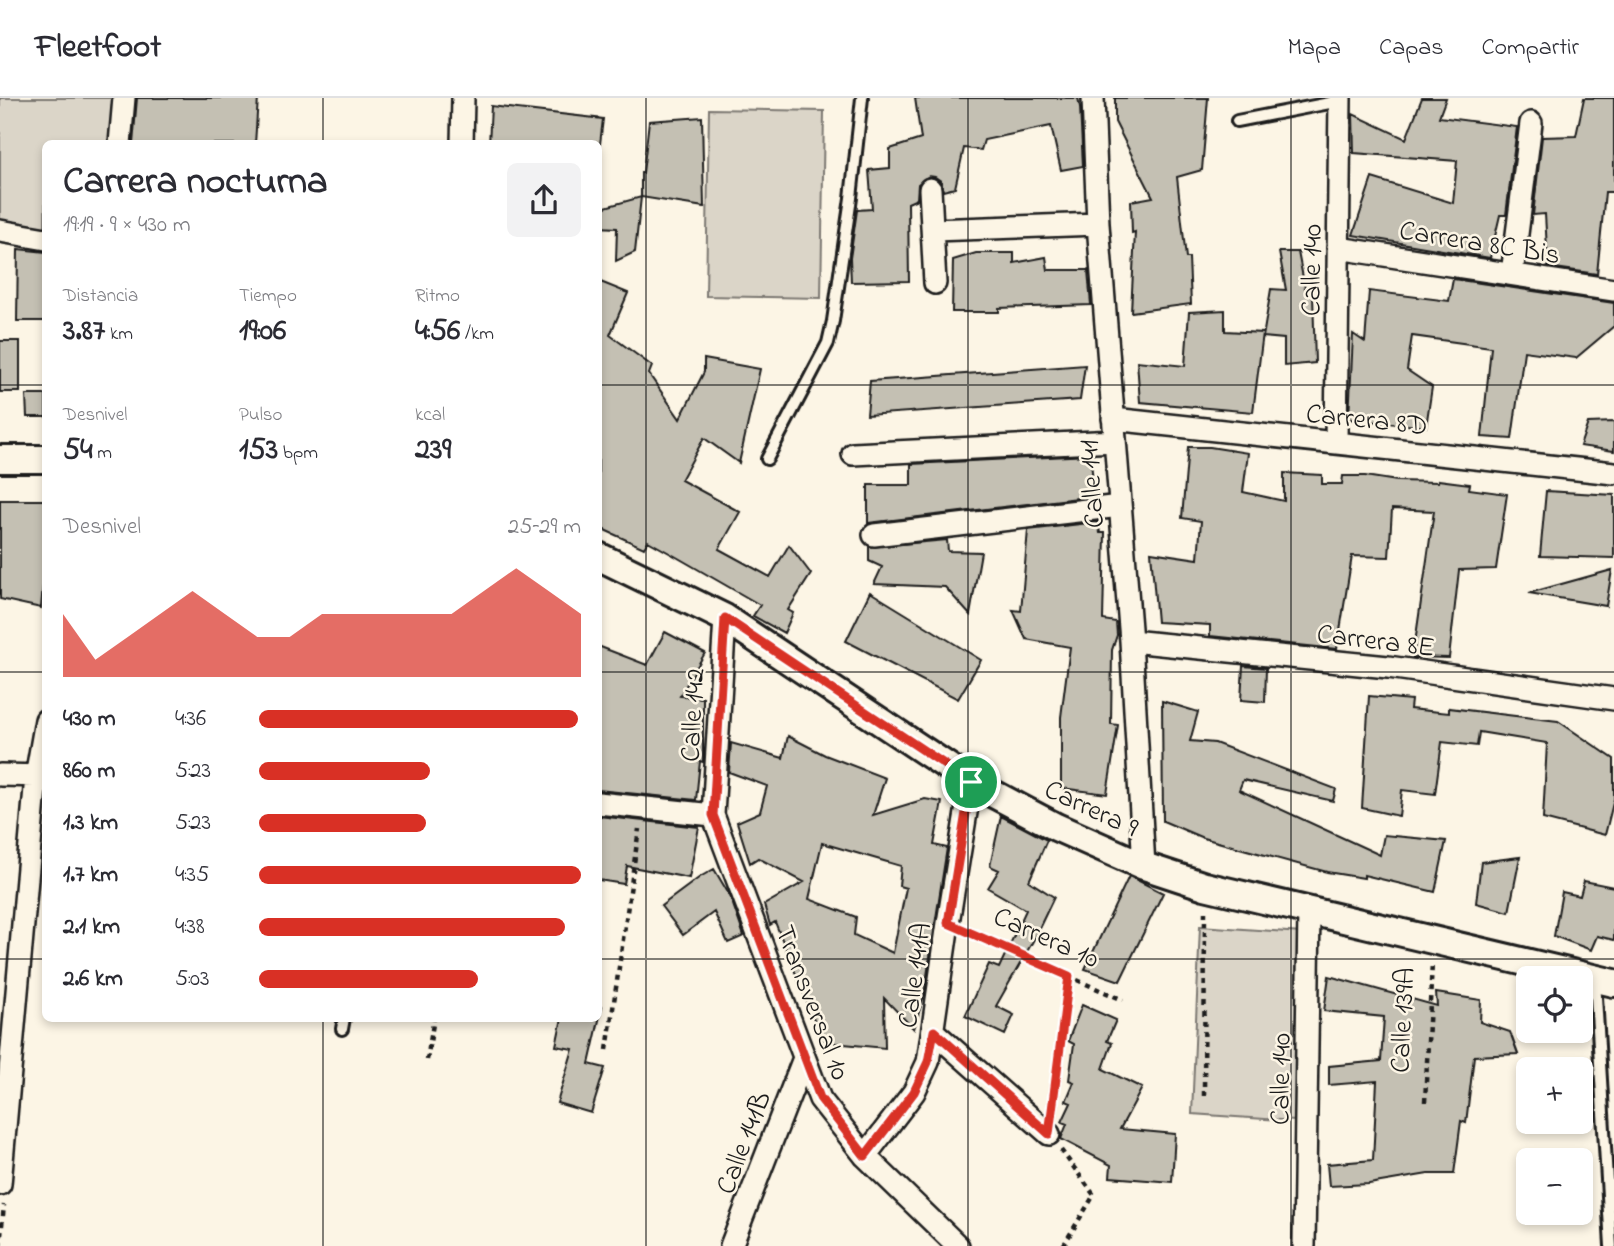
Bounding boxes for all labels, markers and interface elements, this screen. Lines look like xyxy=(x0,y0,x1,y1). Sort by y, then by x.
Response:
text: Fleetfoot xyxy=(35,24,161,72)
text: Mapa xyxy=(1288,31,1341,66)
text: Capas xyxy=(1379,31,1443,66)
text: Compartir xyxy=(1481,31,1579,66)
text: Carrera nocturna xyxy=(63,155,328,211)
button: share xyxy=(507,163,581,237)
text: 19:19 · 9 × 430 m xyxy=(63,209,191,242)
street label: Carrera 8C Bis xyxy=(1396,212,1563,277)
street label: Calle 140 xyxy=(1292,224,1335,316)
text: Distancia xyxy=(63,283,138,310)
text: Tiempo xyxy=(239,283,297,310)
text: Ritmo xyxy=(415,283,460,310)
text: 3.87 xyxy=(63,310,105,354)
text: 19:06 xyxy=(239,310,286,354)
text: 4:56 xyxy=(415,310,460,354)
text: km xyxy=(105,321,133,348)
text: /km xyxy=(460,321,494,348)
street label: Carrera 8D xyxy=(1304,395,1430,448)
text: Desnivel xyxy=(63,402,128,429)
text: Pulso xyxy=(239,402,282,429)
text: kcal xyxy=(415,402,445,429)
text: 54 xyxy=(63,429,93,473)
text: 153 xyxy=(239,429,278,473)
text: 239 xyxy=(415,429,451,473)
street label: Calle 141 xyxy=(1070,438,1117,529)
text: m xyxy=(93,440,112,467)
text: bpm xyxy=(278,440,318,467)
text: Desnivel xyxy=(63,511,141,544)
text: 25–29 m xyxy=(508,511,581,544)
street label: Carrera 8E xyxy=(1314,615,1437,670)
street label: Calle 142 xyxy=(672,667,717,763)
text: 430 m xyxy=(63,703,116,736)
text: 4:36 xyxy=(175,703,206,736)
pin xyxy=(941,752,1001,812)
text: 860 m xyxy=(63,755,115,788)
text: 5:23 xyxy=(175,755,211,788)
icon: arrive xyxy=(952,763,990,801)
street label: Carrera 9 xyxy=(1037,771,1145,850)
text: 1.3 km xyxy=(63,807,118,840)
text: 5:23 xyxy=(175,807,211,840)
text: 1.7 km xyxy=(63,859,118,892)
text: 4:35 xyxy=(175,859,209,892)
street label: Carrera 10 xyxy=(986,898,1105,981)
text: 2.1 km xyxy=(63,911,120,944)
text: 4:38 xyxy=(175,911,205,944)
street label: Transversal 10 xyxy=(762,920,859,1087)
street label: Calle 141A xyxy=(889,920,944,1031)
text: 2.6 km xyxy=(63,963,123,996)
text: 5:03 xyxy=(175,963,210,996)
street label: Calle 139A xyxy=(1381,966,1428,1074)
map controls xyxy=(1516,966,1593,1225)
button: locate xyxy=(1516,966,1593,1043)
street label: Calle 140 xyxy=(1261,1033,1304,1125)
button: + xyxy=(1516,1057,1593,1134)
street label: Calle 141B xyxy=(707,1086,784,1201)
button: − xyxy=(1516,1148,1593,1225)

